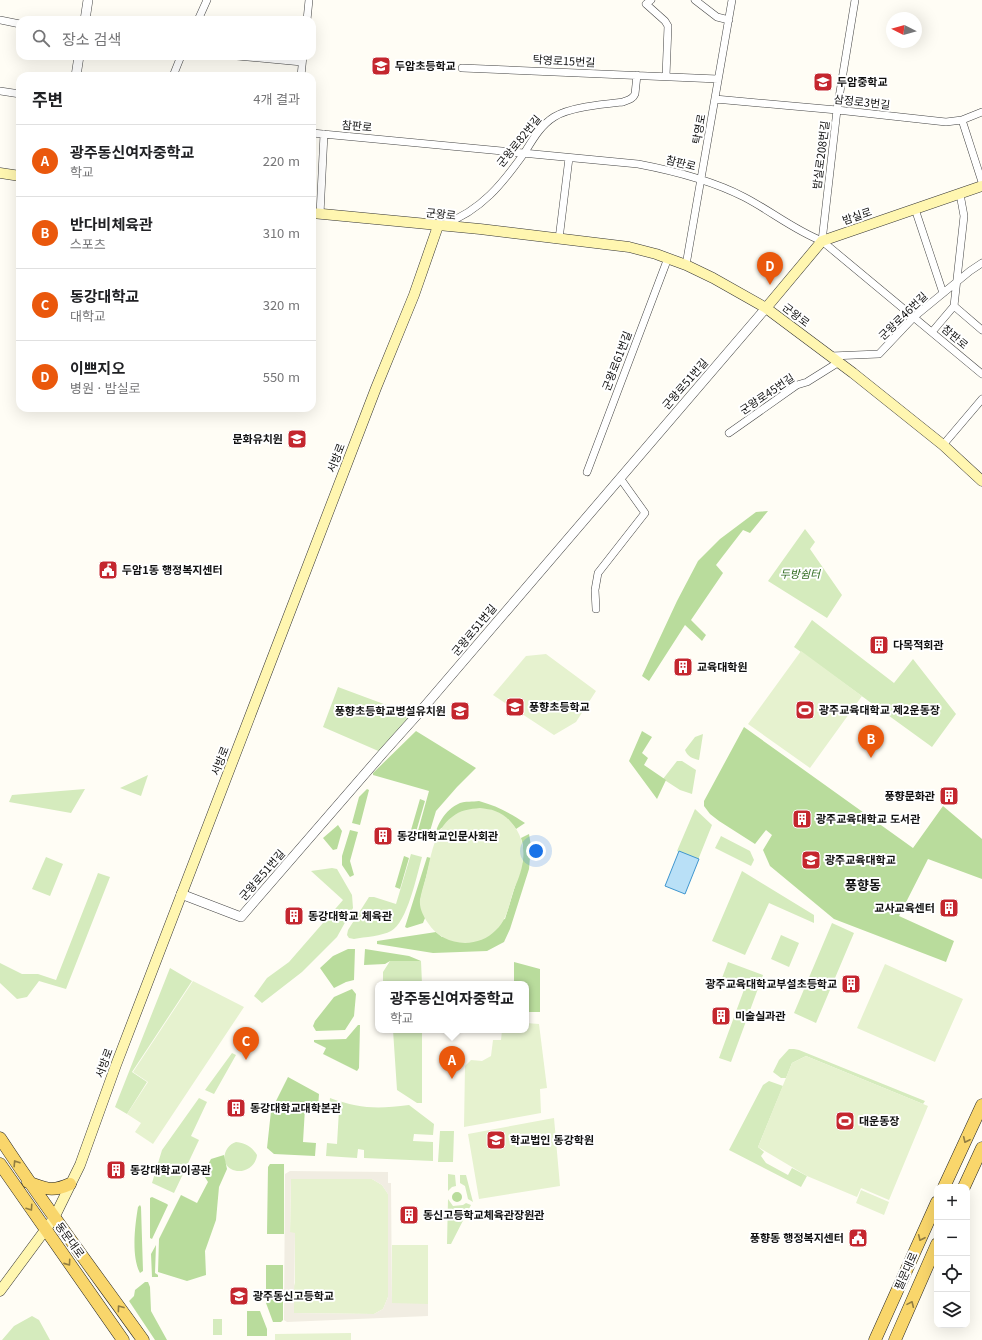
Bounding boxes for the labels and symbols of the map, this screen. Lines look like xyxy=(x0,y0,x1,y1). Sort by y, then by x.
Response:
north arrow xyxy=(886,12,922,48)
street label: 탁영로15번길 xyxy=(532,50,596,70)
school or university icon: 두암초등학교 xyxy=(370,55,392,77)
place label: 두암초등학교 xyxy=(395,57,456,73)
school or university icon: 두암중학교 xyxy=(812,71,834,93)
place label: 두암중학교 xyxy=(837,73,888,89)
street label: 삼정로3번길 xyxy=(833,90,891,112)
street label: 군왕로82번길 xyxy=(492,111,544,170)
street label: 탁영로 xyxy=(687,112,709,145)
street label: 참판로 xyxy=(341,116,373,134)
street label: 밤실로208번길 xyxy=(808,120,832,190)
street label: 참판로 xyxy=(665,151,698,173)
street label: 군왕로 xyxy=(425,203,457,223)
street label: 밤실로 xyxy=(840,203,874,228)
pin: D xyxy=(757,252,783,285)
street label: 군왕로46번길 xyxy=(874,288,930,343)
street label: 군왕로 xyxy=(780,299,814,330)
street label: 참판로 xyxy=(939,320,972,352)
street label: 군왕로61번길 xyxy=(597,328,635,393)
street label: 군왕로51번길 xyxy=(658,354,711,412)
street label: 군왕로45번길 xyxy=(736,369,797,417)
school or university icon: 문화유치원 xyxy=(286,428,308,450)
place label: 문화유치원 xyxy=(232,430,283,446)
street label: 서방로 xyxy=(322,441,348,475)
public building icon: 두암1동 행정복지센터 xyxy=(97,559,119,581)
place label: 두암1동 행정복지센터 xyxy=(122,561,223,577)
park label: 두방쉼터 xyxy=(780,565,822,581)
street label: 군왕로51번길 xyxy=(447,600,500,659)
building icon: 다목적회관 xyxy=(868,634,890,656)
place label: 다목적회관 xyxy=(893,636,944,652)
building icon: 교육대학원 xyxy=(672,656,694,678)
place label: 교육대학원 xyxy=(697,658,748,674)
school or university icon: 풍향초등학교 xyxy=(504,696,526,718)
place label: 풍향초등학교 xyxy=(529,698,590,714)
sports icon: 광주교육대학교 제2운동장 xyxy=(794,699,816,721)
school or university icon: 풍향초등학교병설유치원 xyxy=(449,700,471,722)
place label: 광주교육대학교 제2운동장 xyxy=(819,701,940,717)
place label: 풍향초등학교병설유치원 xyxy=(335,702,446,718)
pin: B xyxy=(858,725,884,758)
street label: 서방로 xyxy=(206,744,232,778)
building icon: 풍향문화관 xyxy=(938,785,960,807)
place label: 풍향문화관 xyxy=(884,787,935,803)
building icon: 광주교육대학교 도서관 xyxy=(791,808,813,830)
place label: 광주교육대학교 도서관 xyxy=(816,810,920,826)
building icon: 동강대학교인문사회관 xyxy=(372,825,394,847)
place label: 동강대학교인문사회관 xyxy=(397,827,498,843)
your location xyxy=(526,841,546,861)
street label: 군왕로51번길 xyxy=(235,845,288,903)
school or university icon: 광주교육대학교 xyxy=(800,849,822,871)
place label: 광주교육대학교 xyxy=(825,851,896,867)
district label: 풍향동 xyxy=(845,875,881,894)
building icon: 교사교육센터 xyxy=(938,897,960,919)
place label: 교사교육센터 xyxy=(874,899,935,915)
building icon: 동강대학교 체육관 xyxy=(283,905,305,927)
place label: 동강대학교 체육관 xyxy=(308,907,392,923)
building icon: 광주교육대학교부설초등학교 xyxy=(840,973,862,995)
place label: 광주교육대학교부설초등학교 xyxy=(705,975,837,991)
building icon: 미술실과관 xyxy=(710,1005,732,1027)
place label: 미술실과관 xyxy=(735,1007,786,1023)
pin: C xyxy=(233,1027,259,1060)
street label: 서방로 xyxy=(90,1046,116,1080)
pin: A xyxy=(439,1046,465,1079)
building icon: 동강대학교대학본관 xyxy=(225,1097,247,1119)
place label: 동강대학교대학본관 xyxy=(250,1099,341,1115)
sports icon: 대운동장 xyxy=(834,1110,856,1132)
place label: 대운동장 xyxy=(859,1112,899,1128)
school or university icon: 학교법인 동강학원 xyxy=(485,1129,507,1151)
place label: 학교법인 동강학원 xyxy=(510,1131,594,1147)
one-way arrow xyxy=(962,1136,970,1143)
building icon: 동강대학교이공관 xyxy=(105,1159,127,1181)
one-way arrow xyxy=(14,1160,21,1167)
place label: 동강대학교이공관 xyxy=(130,1161,211,1177)
one-way arrow xyxy=(25,1204,33,1211)
building icon: 동신고등학교체육관장원관 xyxy=(398,1204,420,1226)
place label: 동신고등학교체육관장원관 xyxy=(423,1206,544,1222)
street label: 동문대로 xyxy=(52,1218,89,1260)
public building icon: 풍향동 행정복지센터 xyxy=(847,1227,869,1249)
place label: 풍향동 행정복지센터 xyxy=(750,1229,844,1245)
one-way arrow xyxy=(918,1233,926,1241)
street label: 필문대로 xyxy=(890,1249,921,1292)
one-way arrow xyxy=(63,1258,70,1265)
school or university icon: 광주동신고등학교 xyxy=(228,1285,250,1307)
place label: 광주동신고등학교 xyxy=(253,1287,334,1303)
one-way arrow xyxy=(906,1301,914,1309)
one-way arrow xyxy=(118,1306,125,1313)

